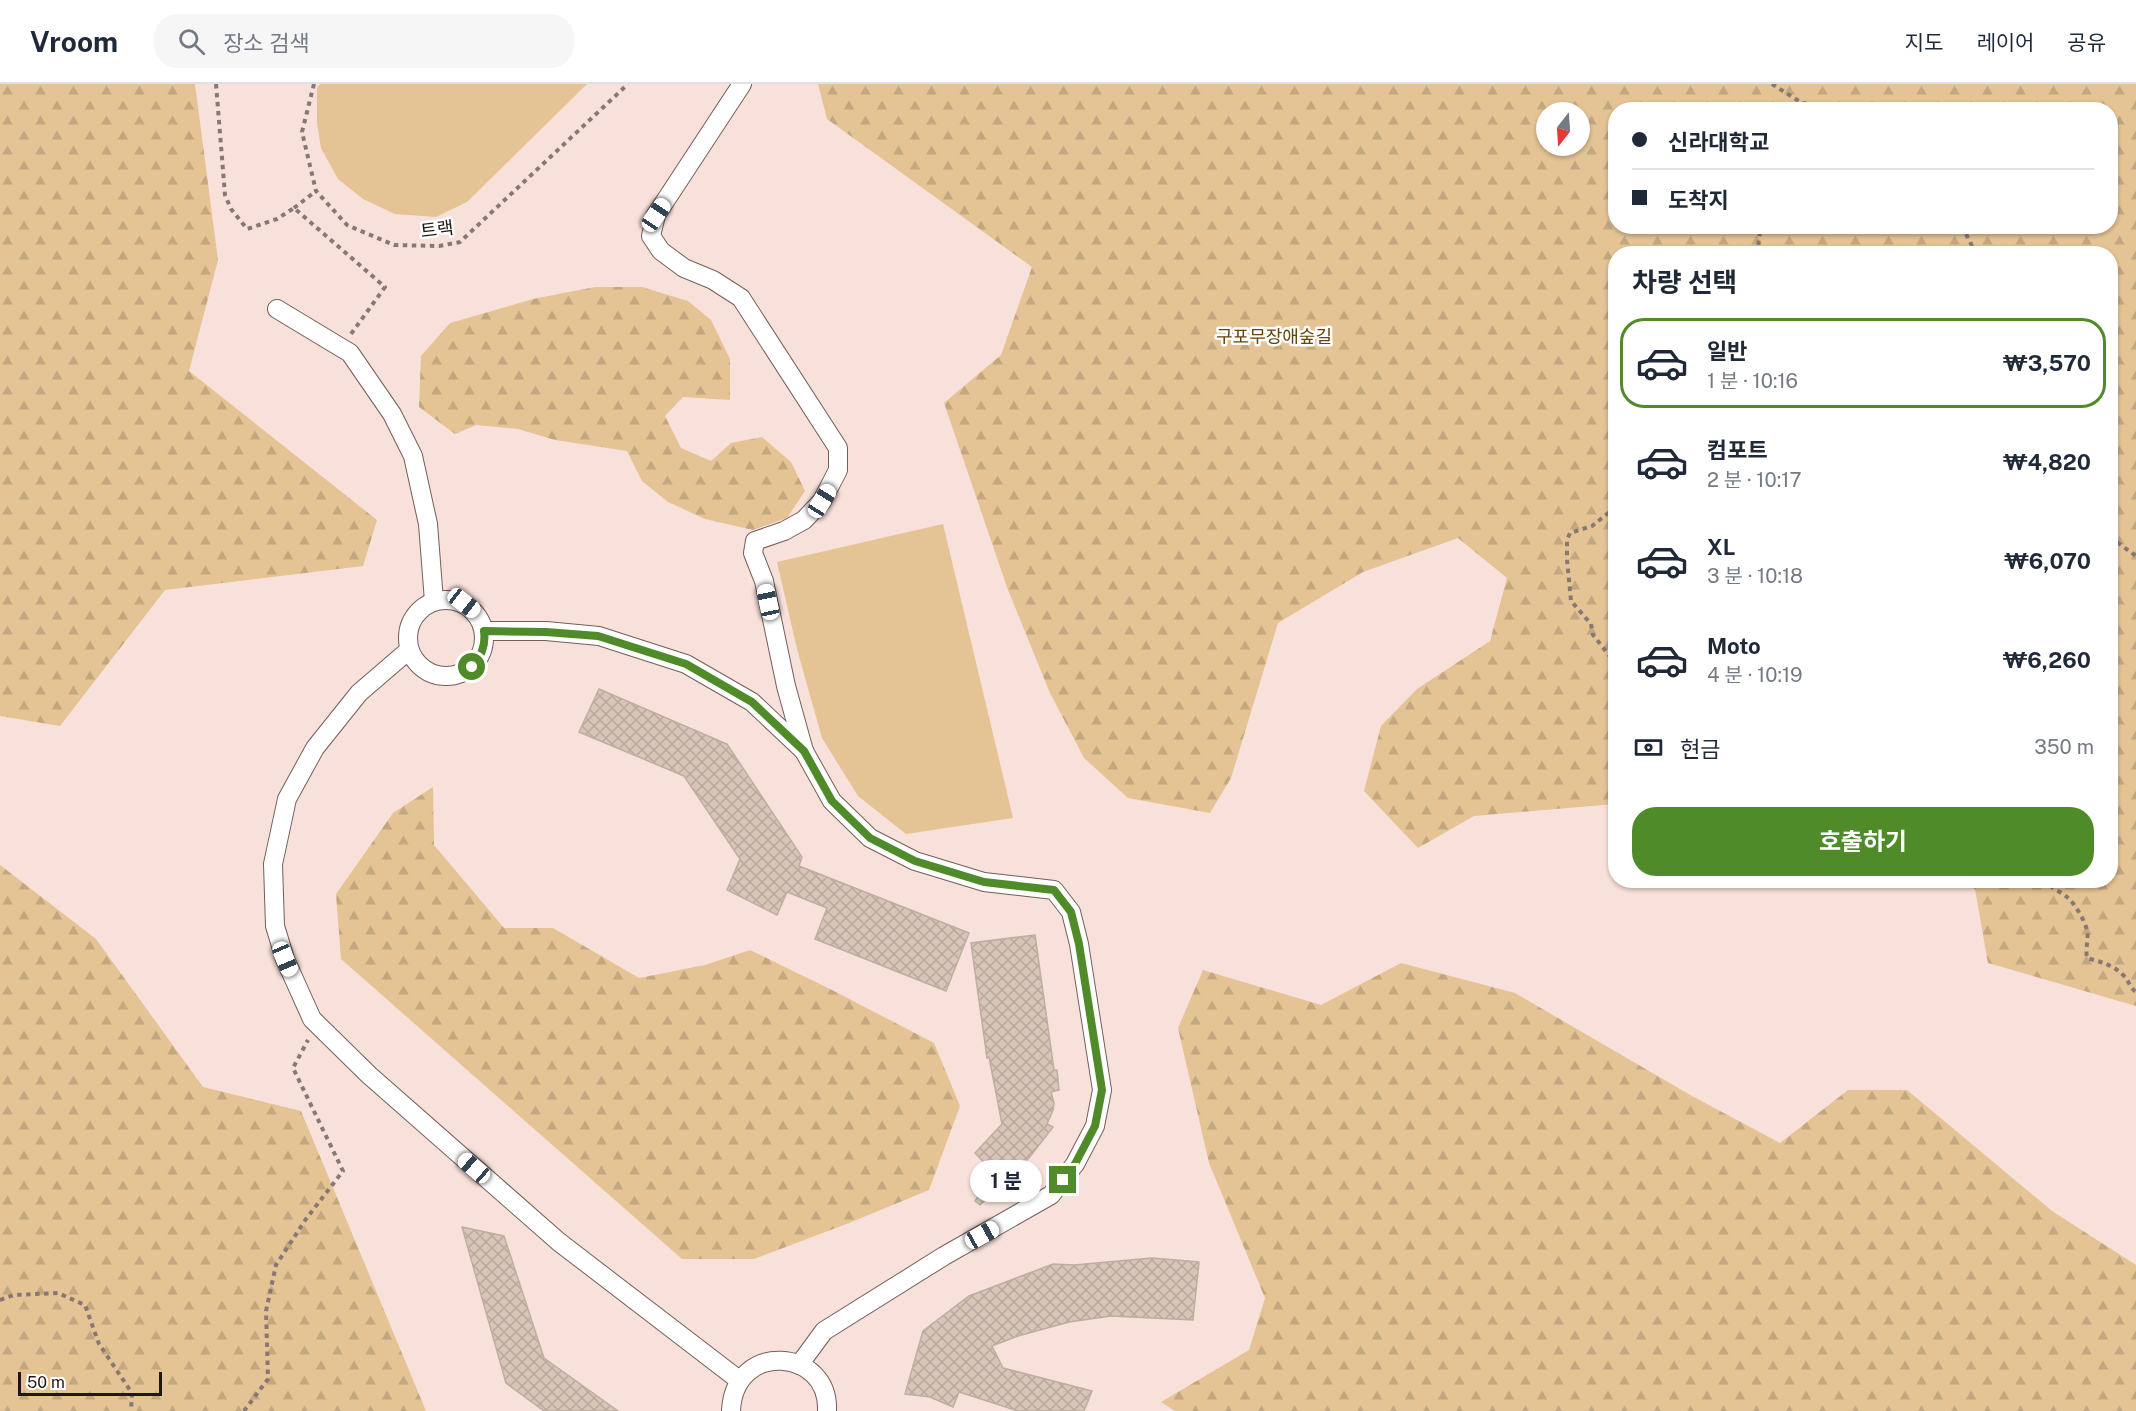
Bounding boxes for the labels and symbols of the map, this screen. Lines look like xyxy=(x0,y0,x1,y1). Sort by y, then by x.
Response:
north arrow xyxy=(1536,102,1590,156)
car xyxy=(638,195,674,235)
street label: 트랙 xyxy=(419,217,455,241)
park label: 구포무장애숲길 xyxy=(1216,326,1332,347)
car xyxy=(805,481,839,521)
car xyxy=(755,583,781,621)
car xyxy=(444,585,484,621)
route start xyxy=(458,653,485,680)
car xyxy=(270,939,300,979)
car xyxy=(455,1149,493,1187)
callout: 1 분 xyxy=(970,1159,1042,1201)
route end xyxy=(1049,1166,1076,1193)
car xyxy=(962,1218,1002,1252)
scale bar xyxy=(18,1369,162,1396)

